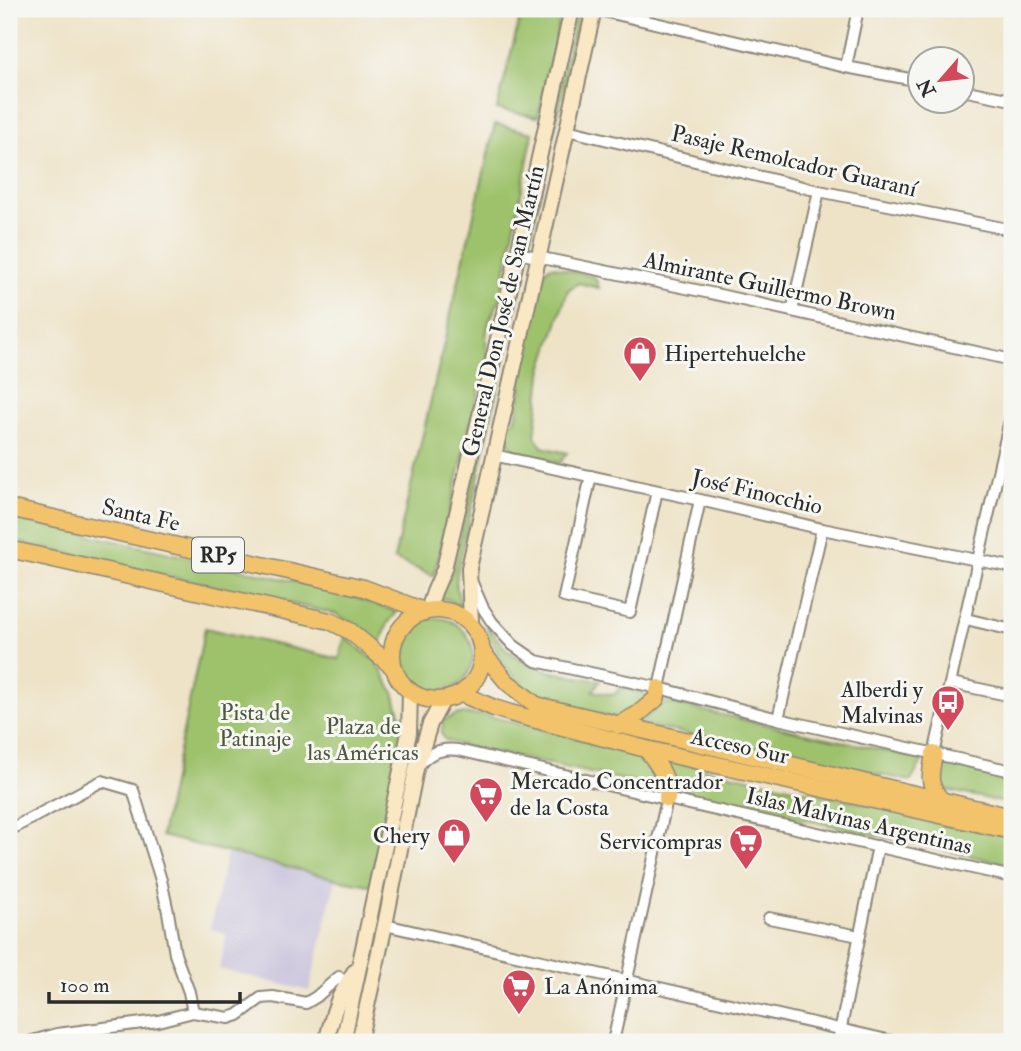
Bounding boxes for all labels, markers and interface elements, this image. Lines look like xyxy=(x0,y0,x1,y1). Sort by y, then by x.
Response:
north arrow xyxy=(906,46,976,116)
text: N xyxy=(912,73,942,102)
street label: Pasaje Remolcador Guaraní xyxy=(668,119,921,204)
street label: General Don José de San Martín xyxy=(455,162,551,460)
street label: Almirante Guillermo Brown xyxy=(640,245,899,327)
shop icon: Hipertehuelche xyxy=(621,334,659,383)
place label: Hipertehuelche xyxy=(664,339,806,369)
street label: José Finocchio xyxy=(688,463,825,521)
street label: Santa Fe xyxy=(99,492,183,538)
road number: RP5 xyxy=(192,538,244,572)
place label: Alberdi y Malvinas xyxy=(840,675,924,730)
bus stop icon: Alberdi y Malvinas xyxy=(929,683,967,732)
park label: Pista de Patinaje xyxy=(219,698,291,753)
park label: Plaza de las Américas xyxy=(307,712,419,767)
street label: Acceso Sur xyxy=(687,721,792,771)
place label: Mercado Concentrador de la Costa xyxy=(510,767,723,822)
supermarket icon: Mercado Concentrador de la Costa xyxy=(467,775,505,824)
street label: Islas Malvinas Argentinas xyxy=(743,781,975,861)
shop icon: Chery xyxy=(435,816,473,865)
place label: Chery xyxy=(373,821,431,850)
supermarket icon: Servicompras xyxy=(727,822,765,871)
place label: Servicompras xyxy=(599,827,722,857)
scale bar xyxy=(49,960,240,1004)
supermarket icon: La Anónima xyxy=(500,967,538,1016)
text: 100 m xyxy=(60,972,110,999)
place label: La Anónima xyxy=(544,972,658,1001)

